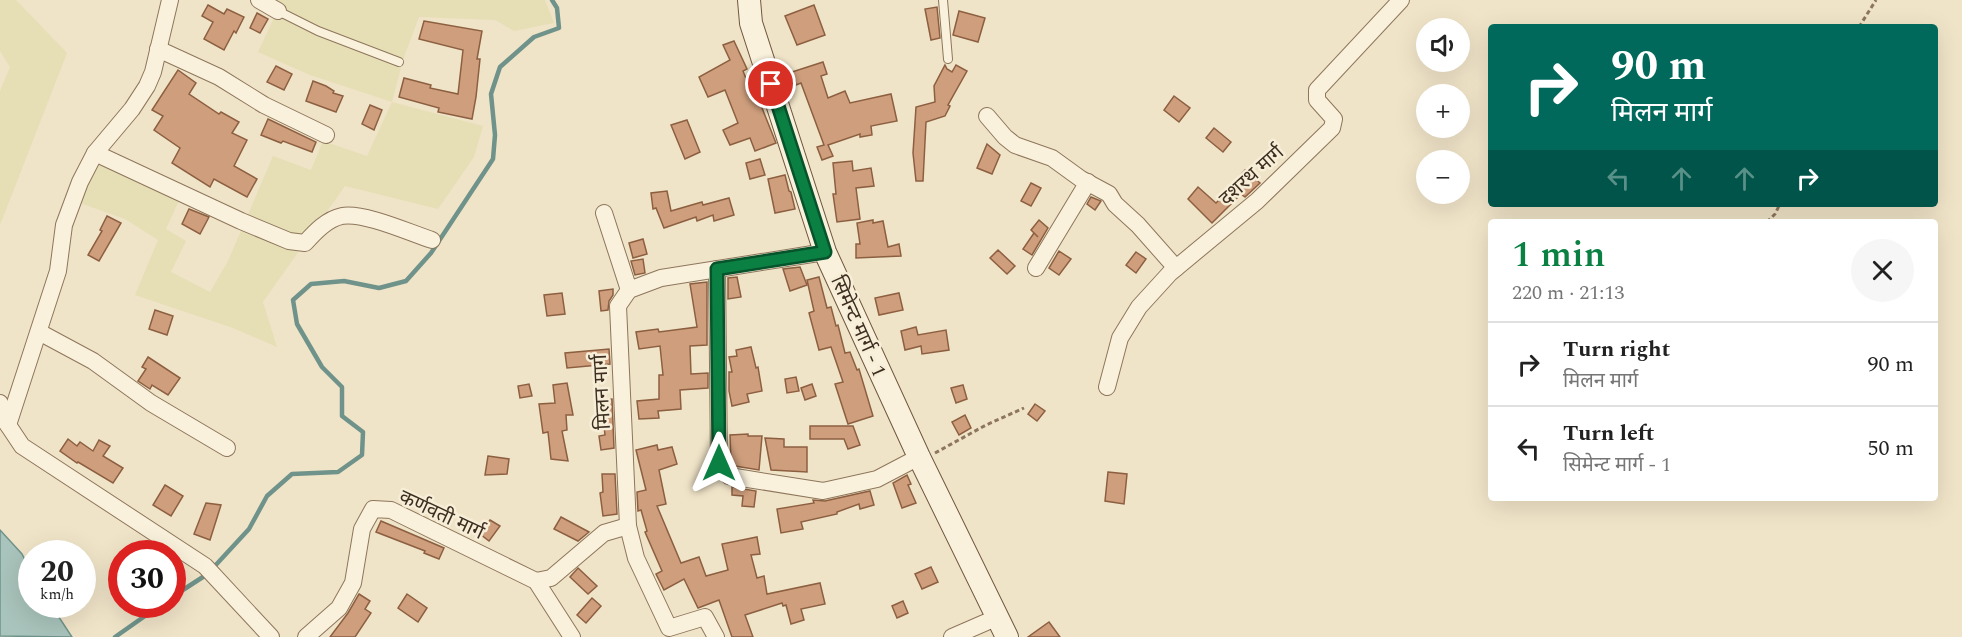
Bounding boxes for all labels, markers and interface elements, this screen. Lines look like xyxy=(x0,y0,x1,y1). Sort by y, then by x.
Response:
map controls xyxy=(1416,18,1470,204)
button: sound xyxy=(1416,18,1470,72)
text: 90 m xyxy=(1611,35,1706,98)
icon: right xyxy=(1512,48,1590,126)
pin xyxy=(745,58,796,109)
icon: arrive xyxy=(754,67,787,100)
button: + xyxy=(1416,84,1470,138)
text: मिलन मार्ग xyxy=(1611,92,1713,134)
street label: दशरथ मार्ग xyxy=(1212,138,1292,213)
button: − xyxy=(1416,150,1470,204)
icon: left xyxy=(1602,162,1635,195)
icon: ahead xyxy=(1665,162,1698,195)
icon: ahead xyxy=(1728,162,1761,195)
icon: right xyxy=(1791,162,1824,195)
text: 1 min xyxy=(1512,228,1605,283)
button: close xyxy=(1851,239,1914,302)
street label: सिमेन्ट मार्ग - 1 xyxy=(822,271,894,382)
text: 220 m · 21:13 xyxy=(1512,278,1624,308)
text: Turn right xyxy=(1563,333,1670,366)
icon: right xyxy=(1512,348,1545,381)
text: 90 m xyxy=(1868,348,1914,381)
street label: मिलन मार्ग xyxy=(585,353,619,430)
text: मिलन मार्ग xyxy=(1563,366,1638,396)
text: Turn left xyxy=(1563,417,1655,450)
position arrow xyxy=(687,431,751,495)
icon: left xyxy=(1512,432,1545,465)
text: 50 m xyxy=(1868,432,1914,465)
text: सिमेन्ट मार्ग - 1 xyxy=(1563,450,1671,480)
street label: कर्णवती मार्ग xyxy=(394,482,490,548)
speed limit sign: 30 xyxy=(108,540,186,618)
text: 20 xyxy=(40,549,74,595)
text: km/h xyxy=(40,583,74,606)

